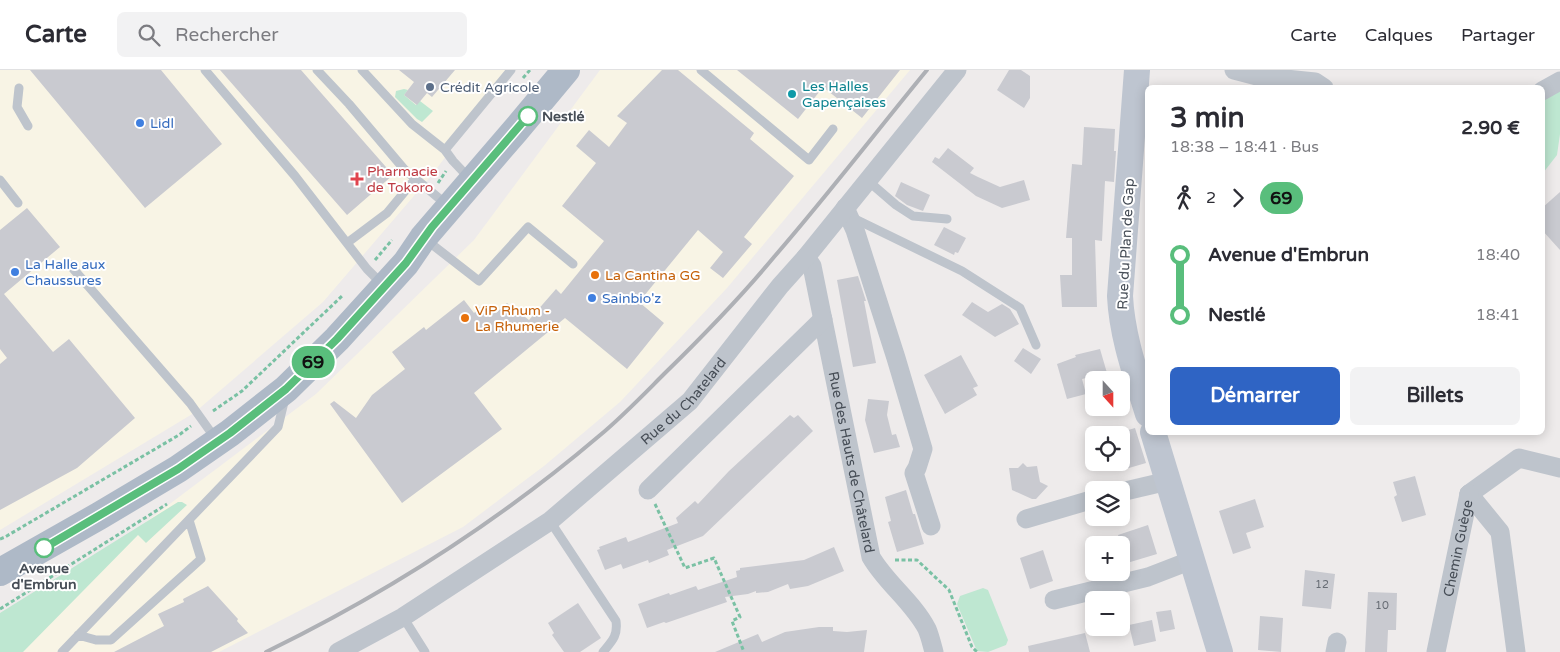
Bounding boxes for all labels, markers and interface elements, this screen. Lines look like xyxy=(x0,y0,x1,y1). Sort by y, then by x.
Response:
search box xyxy=(117,12,467,57)
text: Carte xyxy=(25,20,87,49)
icon: search xyxy=(135,21,163,49)
text: Rechercher xyxy=(175,24,278,46)
text: Carte xyxy=(1290,24,1337,46)
text: Calques xyxy=(1365,24,1433,46)
text: Partager xyxy=(1461,24,1535,46)
place label: Les Halles Gapençaises xyxy=(802,78,886,111)
place label: Crédit Agricole xyxy=(440,79,539,96)
marker: Crédit Agricole xyxy=(424,81,436,93)
marker: Les Halles Gapençaises xyxy=(786,88,798,100)
text: 3 min xyxy=(1170,101,1245,135)
marker: Nestlé xyxy=(518,106,538,126)
place label: Nestlé xyxy=(542,108,584,125)
place label: Lidl xyxy=(150,115,174,132)
marker: Lidl xyxy=(134,117,146,129)
text: 2.90 € xyxy=(1461,117,1520,139)
text: 18:38 – 18:41 · Bus xyxy=(1170,137,1319,157)
place label: Pharmacie de Tokoro xyxy=(367,163,438,196)
marker: Pharmacie de Tokoro xyxy=(351,173,363,185)
street label: Rue du Plan de Gap xyxy=(1114,178,1138,310)
icon: walk xyxy=(1170,184,1198,212)
icon: forward xyxy=(1224,184,1252,212)
text: 69 xyxy=(1270,187,1293,209)
text: 2 xyxy=(1206,188,1216,208)
text: Avenue d'Embrun xyxy=(1208,244,1369,266)
text: 18:40 xyxy=(1476,245,1520,265)
place label: La Halle aux Chaussures xyxy=(25,256,105,289)
marker: La Halle aux Chaussures xyxy=(9,266,21,278)
place label: La Cantina GG xyxy=(605,267,701,284)
marker: La Cantina GG xyxy=(589,269,601,281)
place label: Sainbio'z xyxy=(602,290,661,307)
marker: Sainbio'z xyxy=(586,292,598,304)
place label: ViP Rhum - La Rhumerie xyxy=(475,302,559,335)
text: Nestlé xyxy=(1208,304,1266,326)
text: 18:41 xyxy=(1476,305,1520,325)
marker: ViP Rhum - La Rhumerie xyxy=(459,312,471,324)
line badge: 69 xyxy=(290,346,336,378)
text: 69 xyxy=(302,351,324,373)
street label: Rue du Chatelard xyxy=(637,354,729,448)
button: Démarrer xyxy=(1170,367,1340,425)
button: Billets xyxy=(1350,367,1520,425)
street label: Rue des Hauts de Châtelard xyxy=(825,370,878,554)
north arrow xyxy=(1085,371,1130,416)
map controls xyxy=(1085,371,1130,636)
button: locate xyxy=(1085,426,1130,471)
button: layers xyxy=(1085,481,1130,526)
street label: Chemin Guège xyxy=(1439,498,1476,598)
button: + xyxy=(1085,536,1130,581)
marker: Avenue d'Embrun xyxy=(34,538,54,558)
place label: Avenue d'Embrun xyxy=(12,560,76,593)
house number: 12 xyxy=(1315,578,1329,591)
button: − xyxy=(1085,591,1130,636)
house number: 10 xyxy=(1375,599,1389,612)

